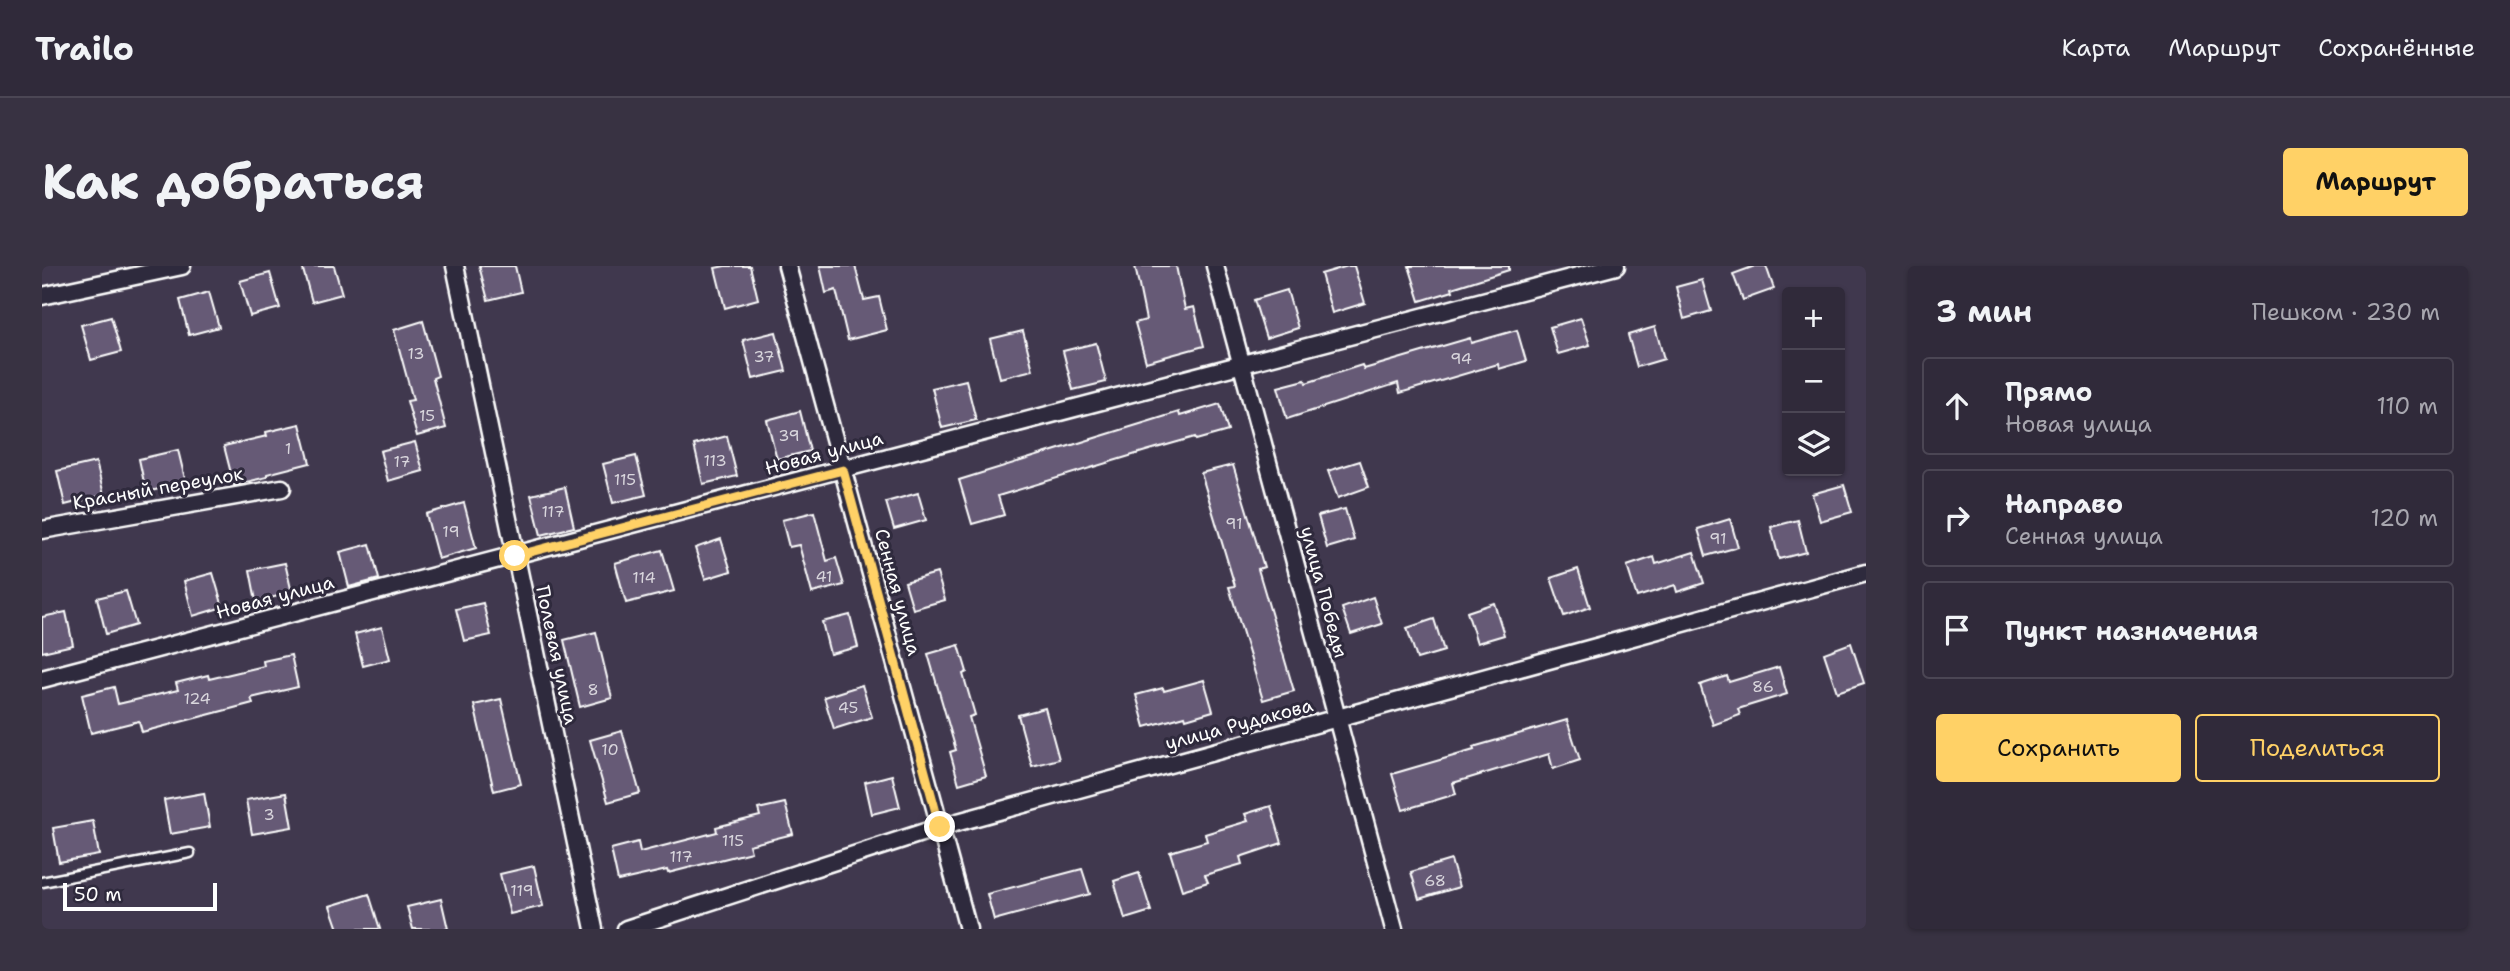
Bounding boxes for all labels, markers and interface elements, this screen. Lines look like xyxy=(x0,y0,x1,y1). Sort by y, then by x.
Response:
text: Trailo xyxy=(35,26,134,71)
text: Карта xyxy=(2062,32,2130,64)
text: Маршрут xyxy=(2168,32,2280,64)
text: Сохранённые xyxy=(2318,32,2475,64)
button: Маршрут xyxy=(2283,148,2468,216)
text: Как добраться xyxy=(42,149,424,215)
map controls xyxy=(1782,287,1845,476)
button: + xyxy=(1782,287,1845,350)
text: 3 мин xyxy=(1936,291,2032,332)
text: Пешком · 230 m xyxy=(2252,297,2440,327)
house number: 13 xyxy=(407,343,425,364)
house number: 37 xyxy=(753,346,775,367)
house number: 94 xyxy=(1450,348,1472,369)
button: − xyxy=(1782,350,1845,413)
text: Прямо xyxy=(2005,374,2093,409)
icon: ahead xyxy=(1938,387,1976,425)
text: 110 m xyxy=(2376,391,2438,421)
house number: 15 xyxy=(419,405,435,426)
text: Новая улица xyxy=(2005,409,2152,439)
button: layers xyxy=(1782,413,1845,476)
street label: Новая улица xyxy=(762,425,886,481)
house number: 39 xyxy=(778,425,800,446)
house number: 1 xyxy=(285,438,291,459)
house number: 113 xyxy=(703,450,727,471)
house number: 17 xyxy=(393,451,411,472)
street label: Красный переулок xyxy=(71,461,245,515)
house number: 115 xyxy=(614,469,636,490)
text: Направо xyxy=(2005,486,2123,521)
icon: right xyxy=(1938,499,1976,537)
house number: 117 xyxy=(541,501,565,522)
text: 120 m xyxy=(2370,503,2438,533)
house number: 91 xyxy=(1225,513,1243,534)
house number: 19 xyxy=(442,521,460,542)
text: Сенная улица xyxy=(2005,521,2163,551)
street label: улица Победы xyxy=(1294,524,1354,660)
street label: Сенная улица xyxy=(869,526,927,658)
house number: 91 xyxy=(1709,528,1727,549)
route start xyxy=(499,540,530,571)
house number: 41 xyxy=(815,566,833,587)
house number: 114 xyxy=(632,567,656,588)
street label: Новая улица xyxy=(213,569,337,625)
street label: Полевая улица xyxy=(530,583,584,727)
icon: arrive xyxy=(1938,611,1976,649)
text: Пункт назначения xyxy=(2005,613,2258,648)
house number: 86 xyxy=(1752,676,1774,697)
house number: 8 xyxy=(587,679,599,700)
house number: 124 xyxy=(183,688,211,709)
street label: улица Рудакова xyxy=(1162,692,1316,756)
house number: 45 xyxy=(838,697,858,718)
button: Сохранить xyxy=(1936,714,2181,782)
button: Поделиться xyxy=(2195,714,2440,782)
house number: 10 xyxy=(601,739,619,760)
house number: 3 xyxy=(263,804,275,825)
route end xyxy=(924,811,955,842)
house number: 115 xyxy=(722,830,744,851)
house number: 117 xyxy=(669,846,693,867)
house number: 68 xyxy=(1424,870,1446,891)
scale bar xyxy=(63,880,217,912)
house number: 119 xyxy=(510,880,534,901)
text: 50 m xyxy=(74,882,122,907)

